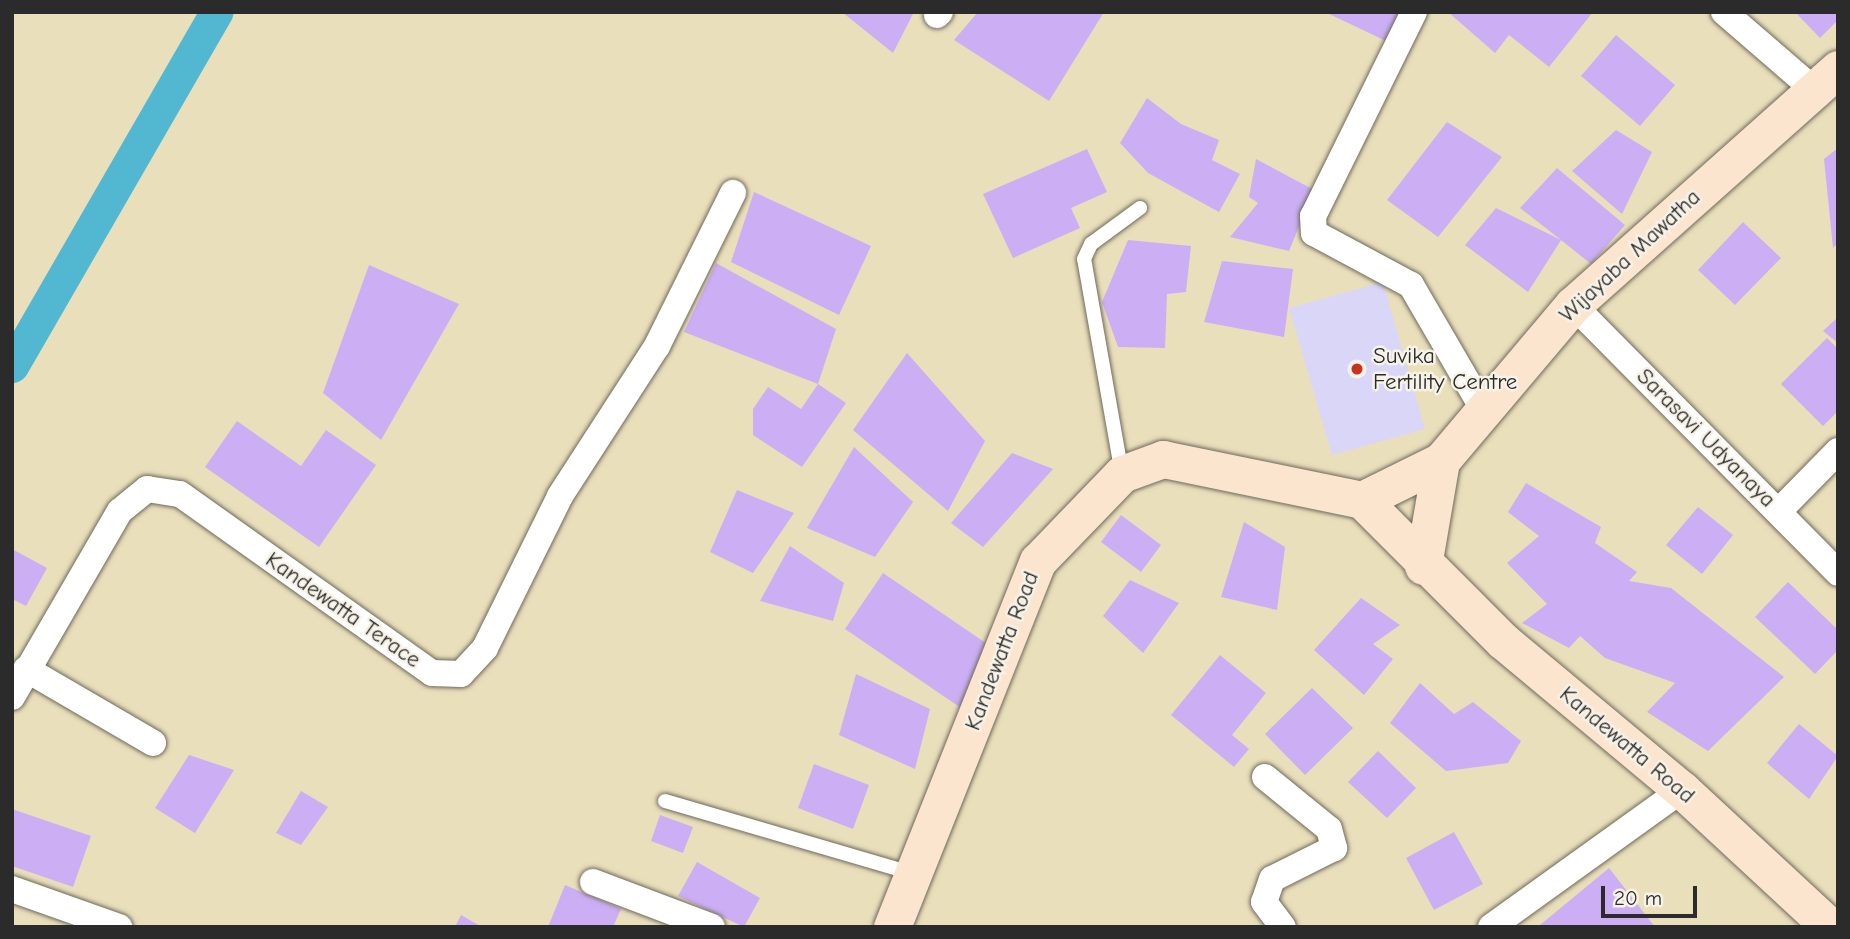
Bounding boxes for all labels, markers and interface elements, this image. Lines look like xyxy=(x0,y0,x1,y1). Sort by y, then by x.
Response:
street label: Wijayaba Mawatha xyxy=(1554,183,1706,329)
place label: Suvika Fertility Centre xyxy=(1373,342,1517,396)
marker: Suvika Fertility Centre xyxy=(1347,359,1367,379)
street label: Sarasavi Udyanaya xyxy=(1631,363,1781,513)
street label: Kandewatta Terace xyxy=(260,546,426,674)
street label: Kandewatta Road xyxy=(959,568,1045,734)
street label: Kandewatta Road xyxy=(1554,680,1700,810)
scale bar xyxy=(1605,872,1701,916)
text: 20 m xyxy=(1614,886,1662,910)

